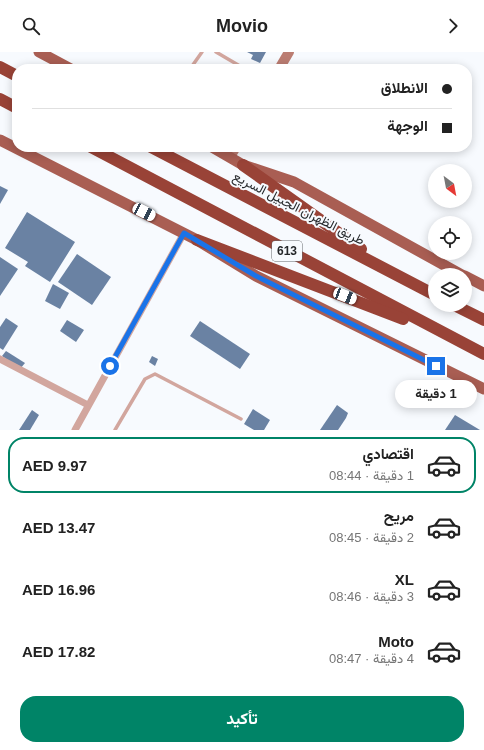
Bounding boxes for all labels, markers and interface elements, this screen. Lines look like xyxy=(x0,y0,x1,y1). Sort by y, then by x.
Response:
icon: search xyxy=(20,15,42,37)
icon: forward xyxy=(442,15,464,37)
text: Movio xyxy=(216,16,268,36)
text: الانطلاق xyxy=(381,79,428,96)
text: الوجهة xyxy=(387,117,428,134)
north arrow xyxy=(428,164,472,208)
map controls xyxy=(428,164,472,312)
street label: طريق الظهران الجبيل السريع xyxy=(230,168,367,250)
car xyxy=(131,201,157,223)
button: locate xyxy=(428,216,472,260)
road number: 613 xyxy=(272,241,302,261)
button: layers xyxy=(428,268,472,312)
car xyxy=(332,286,358,306)
route start xyxy=(101,357,119,375)
route end xyxy=(427,357,445,375)
callout: 1 دقيقة xyxy=(395,380,477,408)
text: 1 دقيقة xyxy=(415,386,457,401)
text: اقتصادي xyxy=(362,445,414,462)
icon: car xyxy=(426,447,462,483)
text: AED 9.97 xyxy=(22,457,87,474)
text: 1 دقيقة · 08:44 xyxy=(329,468,414,483)
text: مريح xyxy=(384,507,414,524)
icon: car xyxy=(426,509,462,545)
text: AED 13.47 xyxy=(22,519,95,536)
text: 2 دقيقة · 08:45 xyxy=(329,530,414,545)
text: XL xyxy=(395,571,414,588)
icon: car xyxy=(426,571,462,607)
text: AED 16.96 xyxy=(22,581,95,598)
text: 3 دقيقة · 08:46 xyxy=(329,589,414,604)
text: Moto xyxy=(378,633,414,650)
icon: car xyxy=(426,633,462,669)
text: AED 17.82 xyxy=(22,643,95,660)
text: 4 دقيقة · 08:47 xyxy=(329,651,414,666)
button: تأكيد xyxy=(20,696,464,742)

